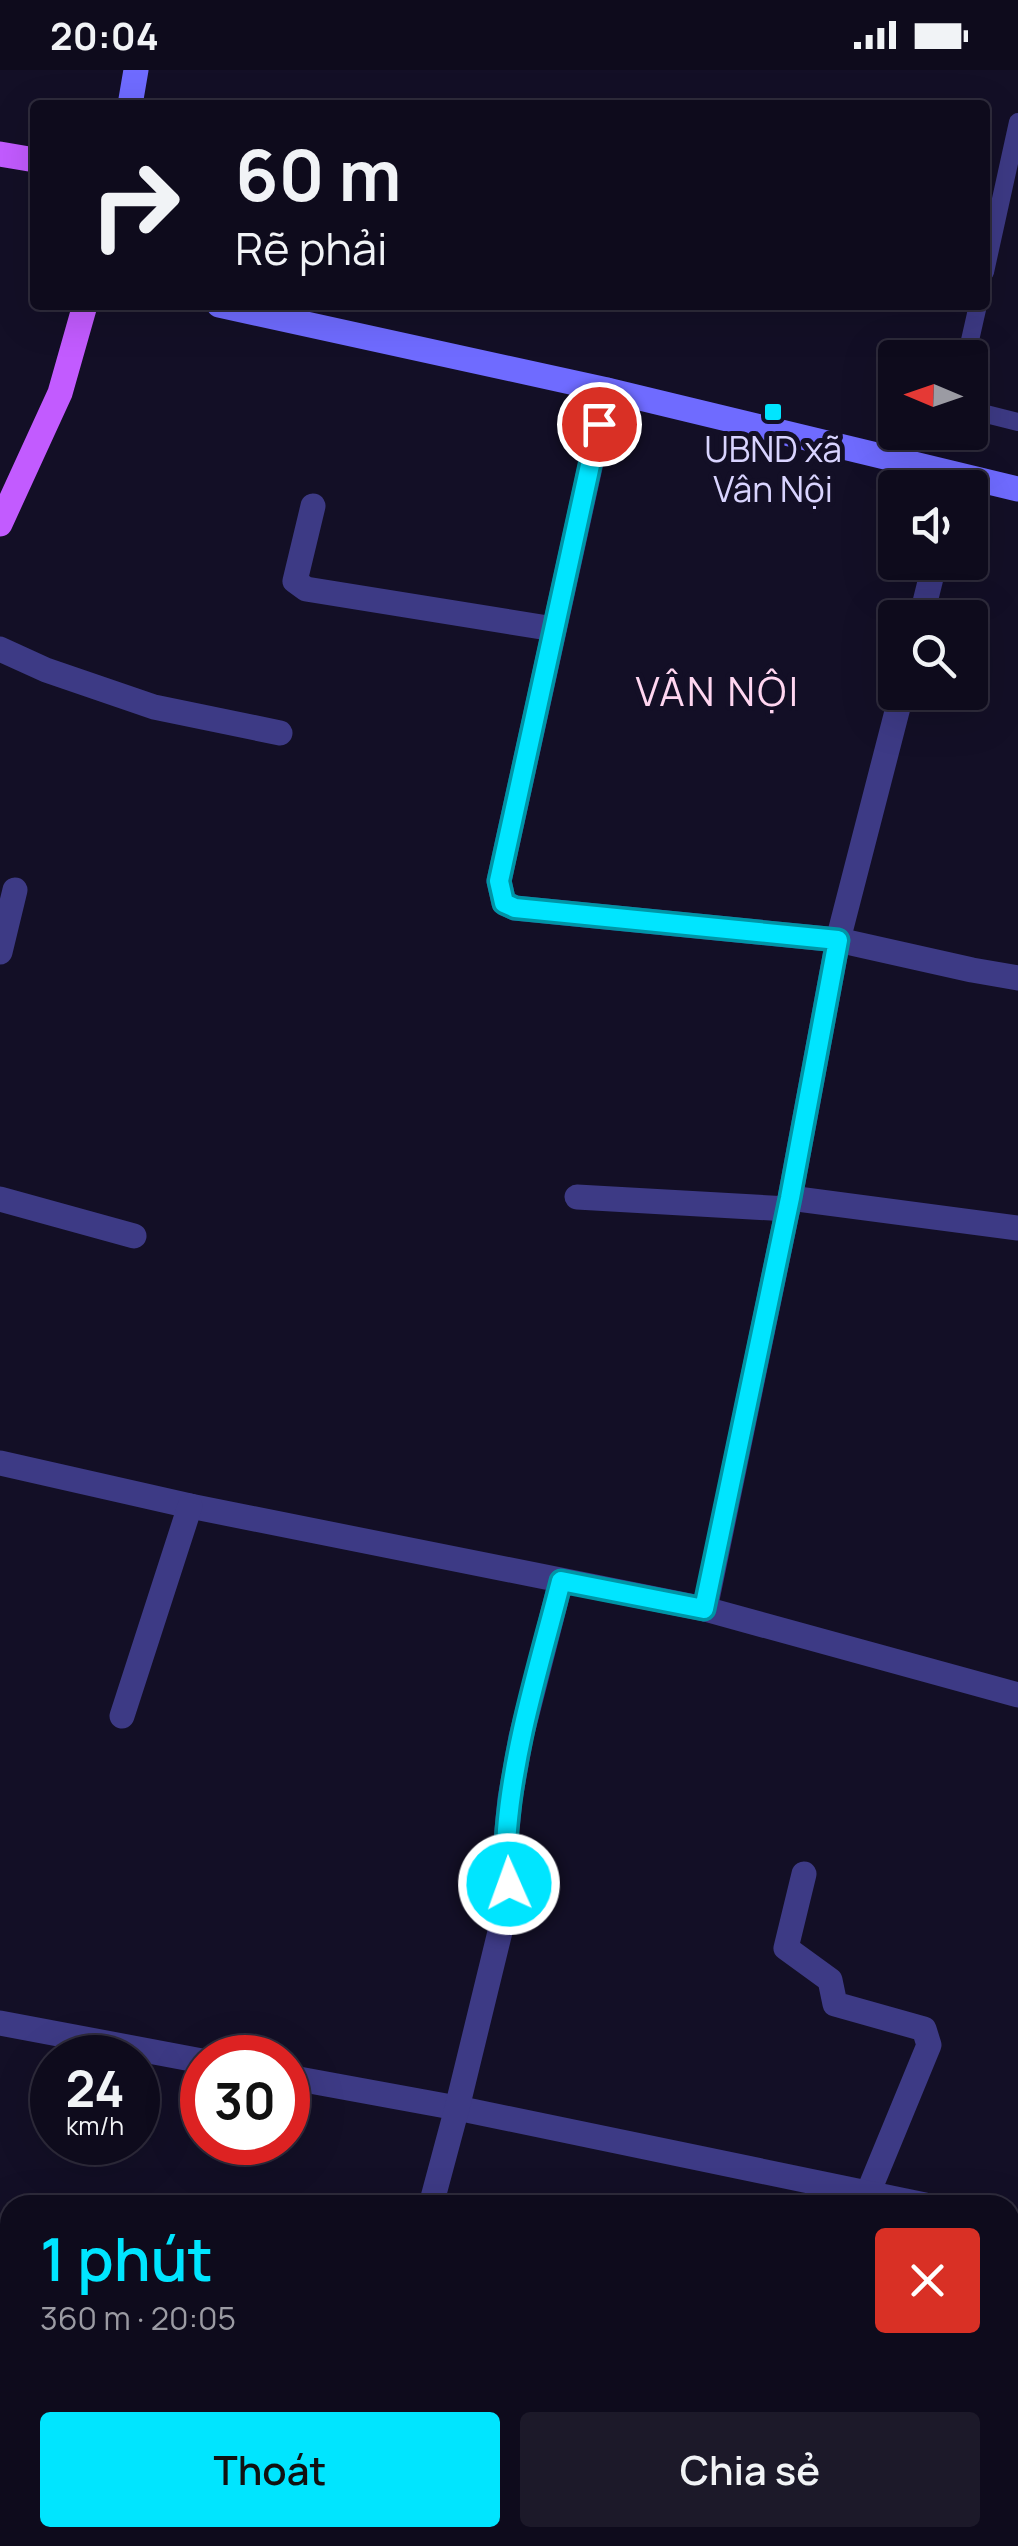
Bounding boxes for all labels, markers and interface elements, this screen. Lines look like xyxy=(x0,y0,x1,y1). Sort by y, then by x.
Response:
text: 20:04 xyxy=(50,9,159,61)
text: 60 m xyxy=(235,126,402,222)
icon: right xyxy=(70,140,200,270)
text: Rẽ phải xyxy=(235,217,388,279)
north arrow xyxy=(878,340,988,450)
map controls xyxy=(878,340,988,710)
pin xyxy=(557,382,642,467)
icon: arrive xyxy=(572,397,627,452)
marker: UBND xã Vân Nội xyxy=(762,401,784,423)
place label: UBND xã Vân Nội xyxy=(704,425,842,513)
button: sound xyxy=(878,470,988,580)
button: search xyxy=(878,600,988,710)
district label: VÂN NỘI xyxy=(635,663,801,718)
position arrow xyxy=(457,1832,561,1936)
speed limit sign: 30 xyxy=(180,2035,310,2165)
text: 24 xyxy=(65,2054,125,2122)
text: km/h xyxy=(66,2108,124,2143)
text: 1 phút xyxy=(40,2217,213,2299)
button: close xyxy=(875,2228,980,2333)
text: 360 m · 20:05 xyxy=(40,2296,236,2340)
button: Thoát xyxy=(40,2412,500,2527)
button: Chia sẻ xyxy=(520,2412,980,2527)

